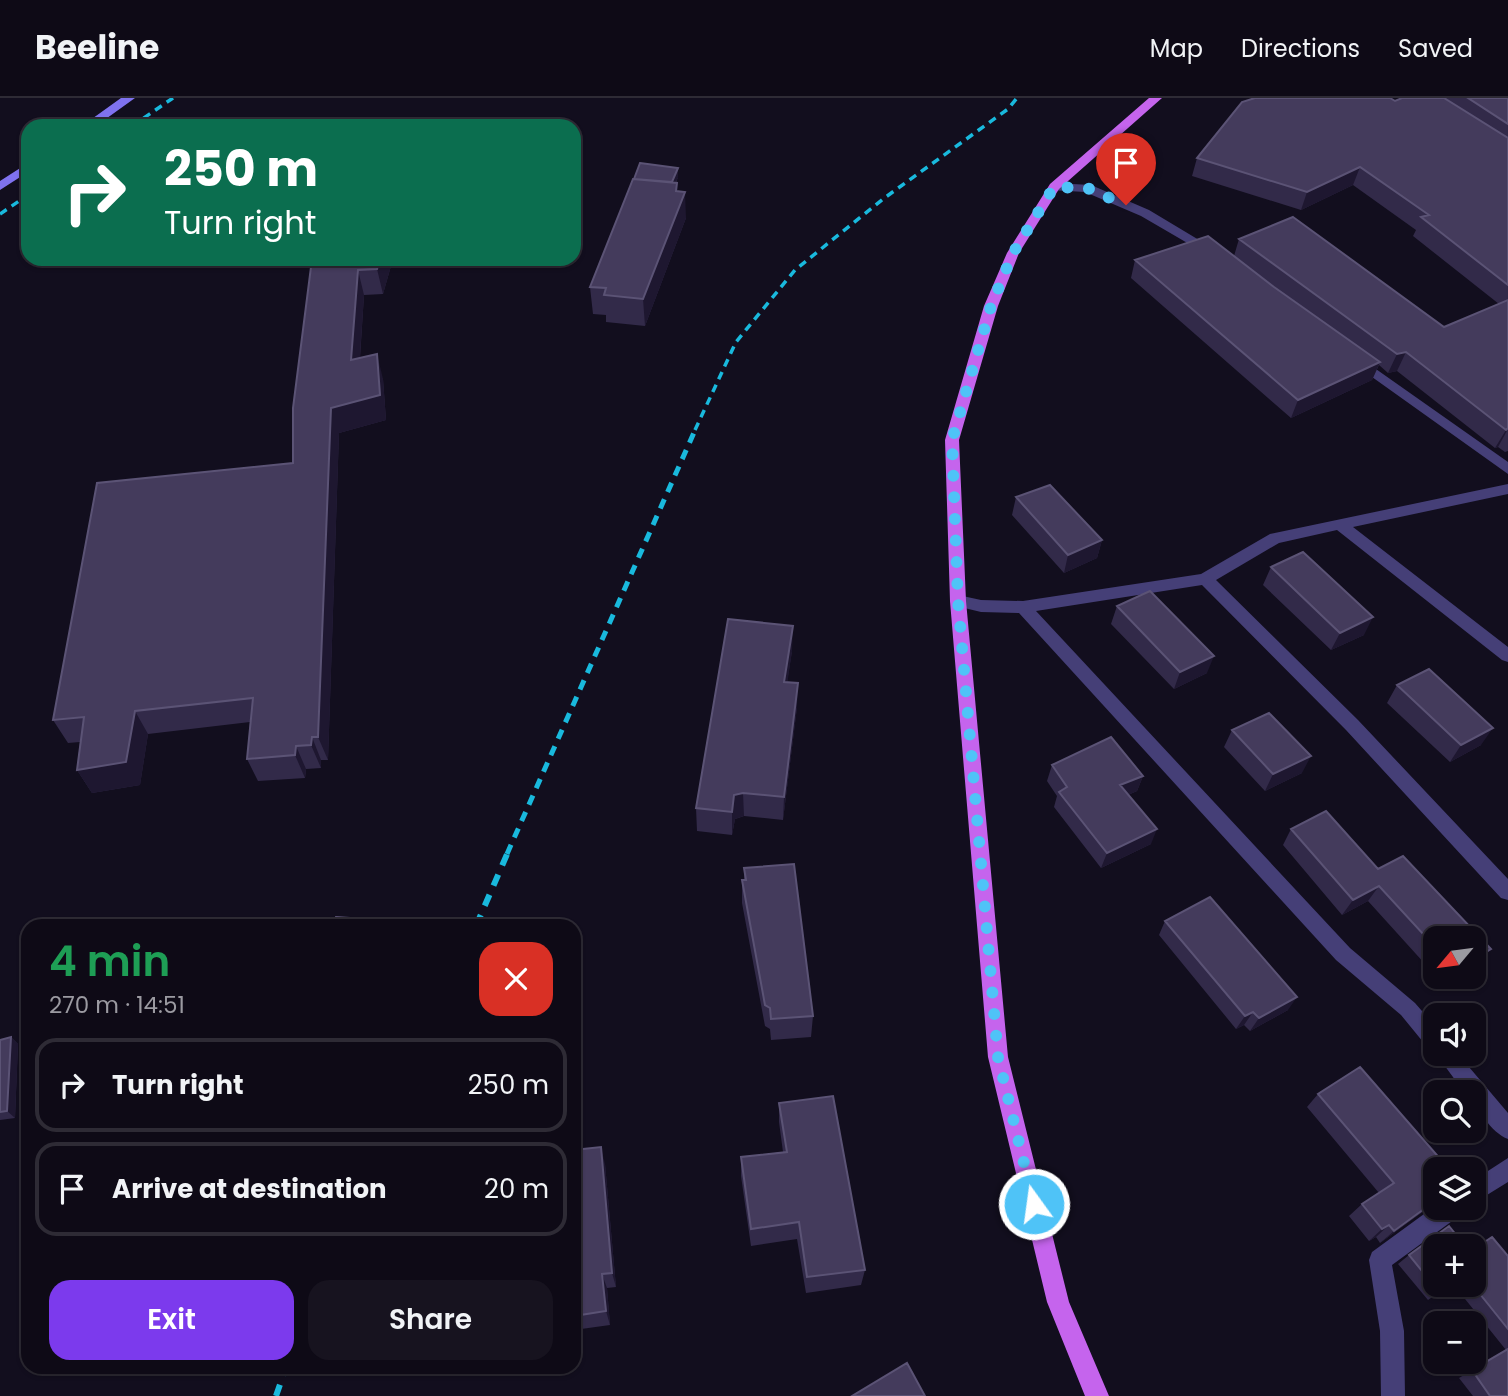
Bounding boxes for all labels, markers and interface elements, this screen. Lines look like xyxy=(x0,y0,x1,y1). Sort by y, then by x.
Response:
text: Beeline xyxy=(35,24,159,71)
text: Map xyxy=(1150,32,1203,65)
text: Directions xyxy=(1241,32,1360,65)
text: Saved xyxy=(1398,32,1473,65)
pin xyxy=(1096,133,1156,205)
text: 250 m xyxy=(164,135,318,203)
icon: arrive xyxy=(1107,144,1145,182)
icon: right xyxy=(49,147,140,238)
text: Turn right xyxy=(164,200,316,245)
north arrow xyxy=(1423,926,1486,989)
map controls xyxy=(1423,926,1486,1374)
text: 4 min xyxy=(49,932,170,991)
button: close xyxy=(479,942,553,1016)
text: 270 m · 14:51 xyxy=(49,989,185,1021)
button: sound xyxy=(1423,1003,1486,1066)
icon: right xyxy=(53,1066,91,1104)
text: Turn right xyxy=(112,1067,244,1103)
text: 250 m xyxy=(468,1067,549,1103)
button: search xyxy=(1423,1080,1486,1143)
button: layers xyxy=(1423,1157,1486,1220)
position arrow xyxy=(997,1167,1071,1241)
icon: arrive xyxy=(53,1170,91,1208)
text: Arrive at destination xyxy=(112,1171,387,1207)
text: 20 m xyxy=(484,1171,549,1207)
button: + xyxy=(1423,1234,1486,1297)
button: Exit xyxy=(49,1280,294,1360)
button: Share xyxy=(308,1280,553,1360)
button: − xyxy=(1423,1311,1486,1374)

